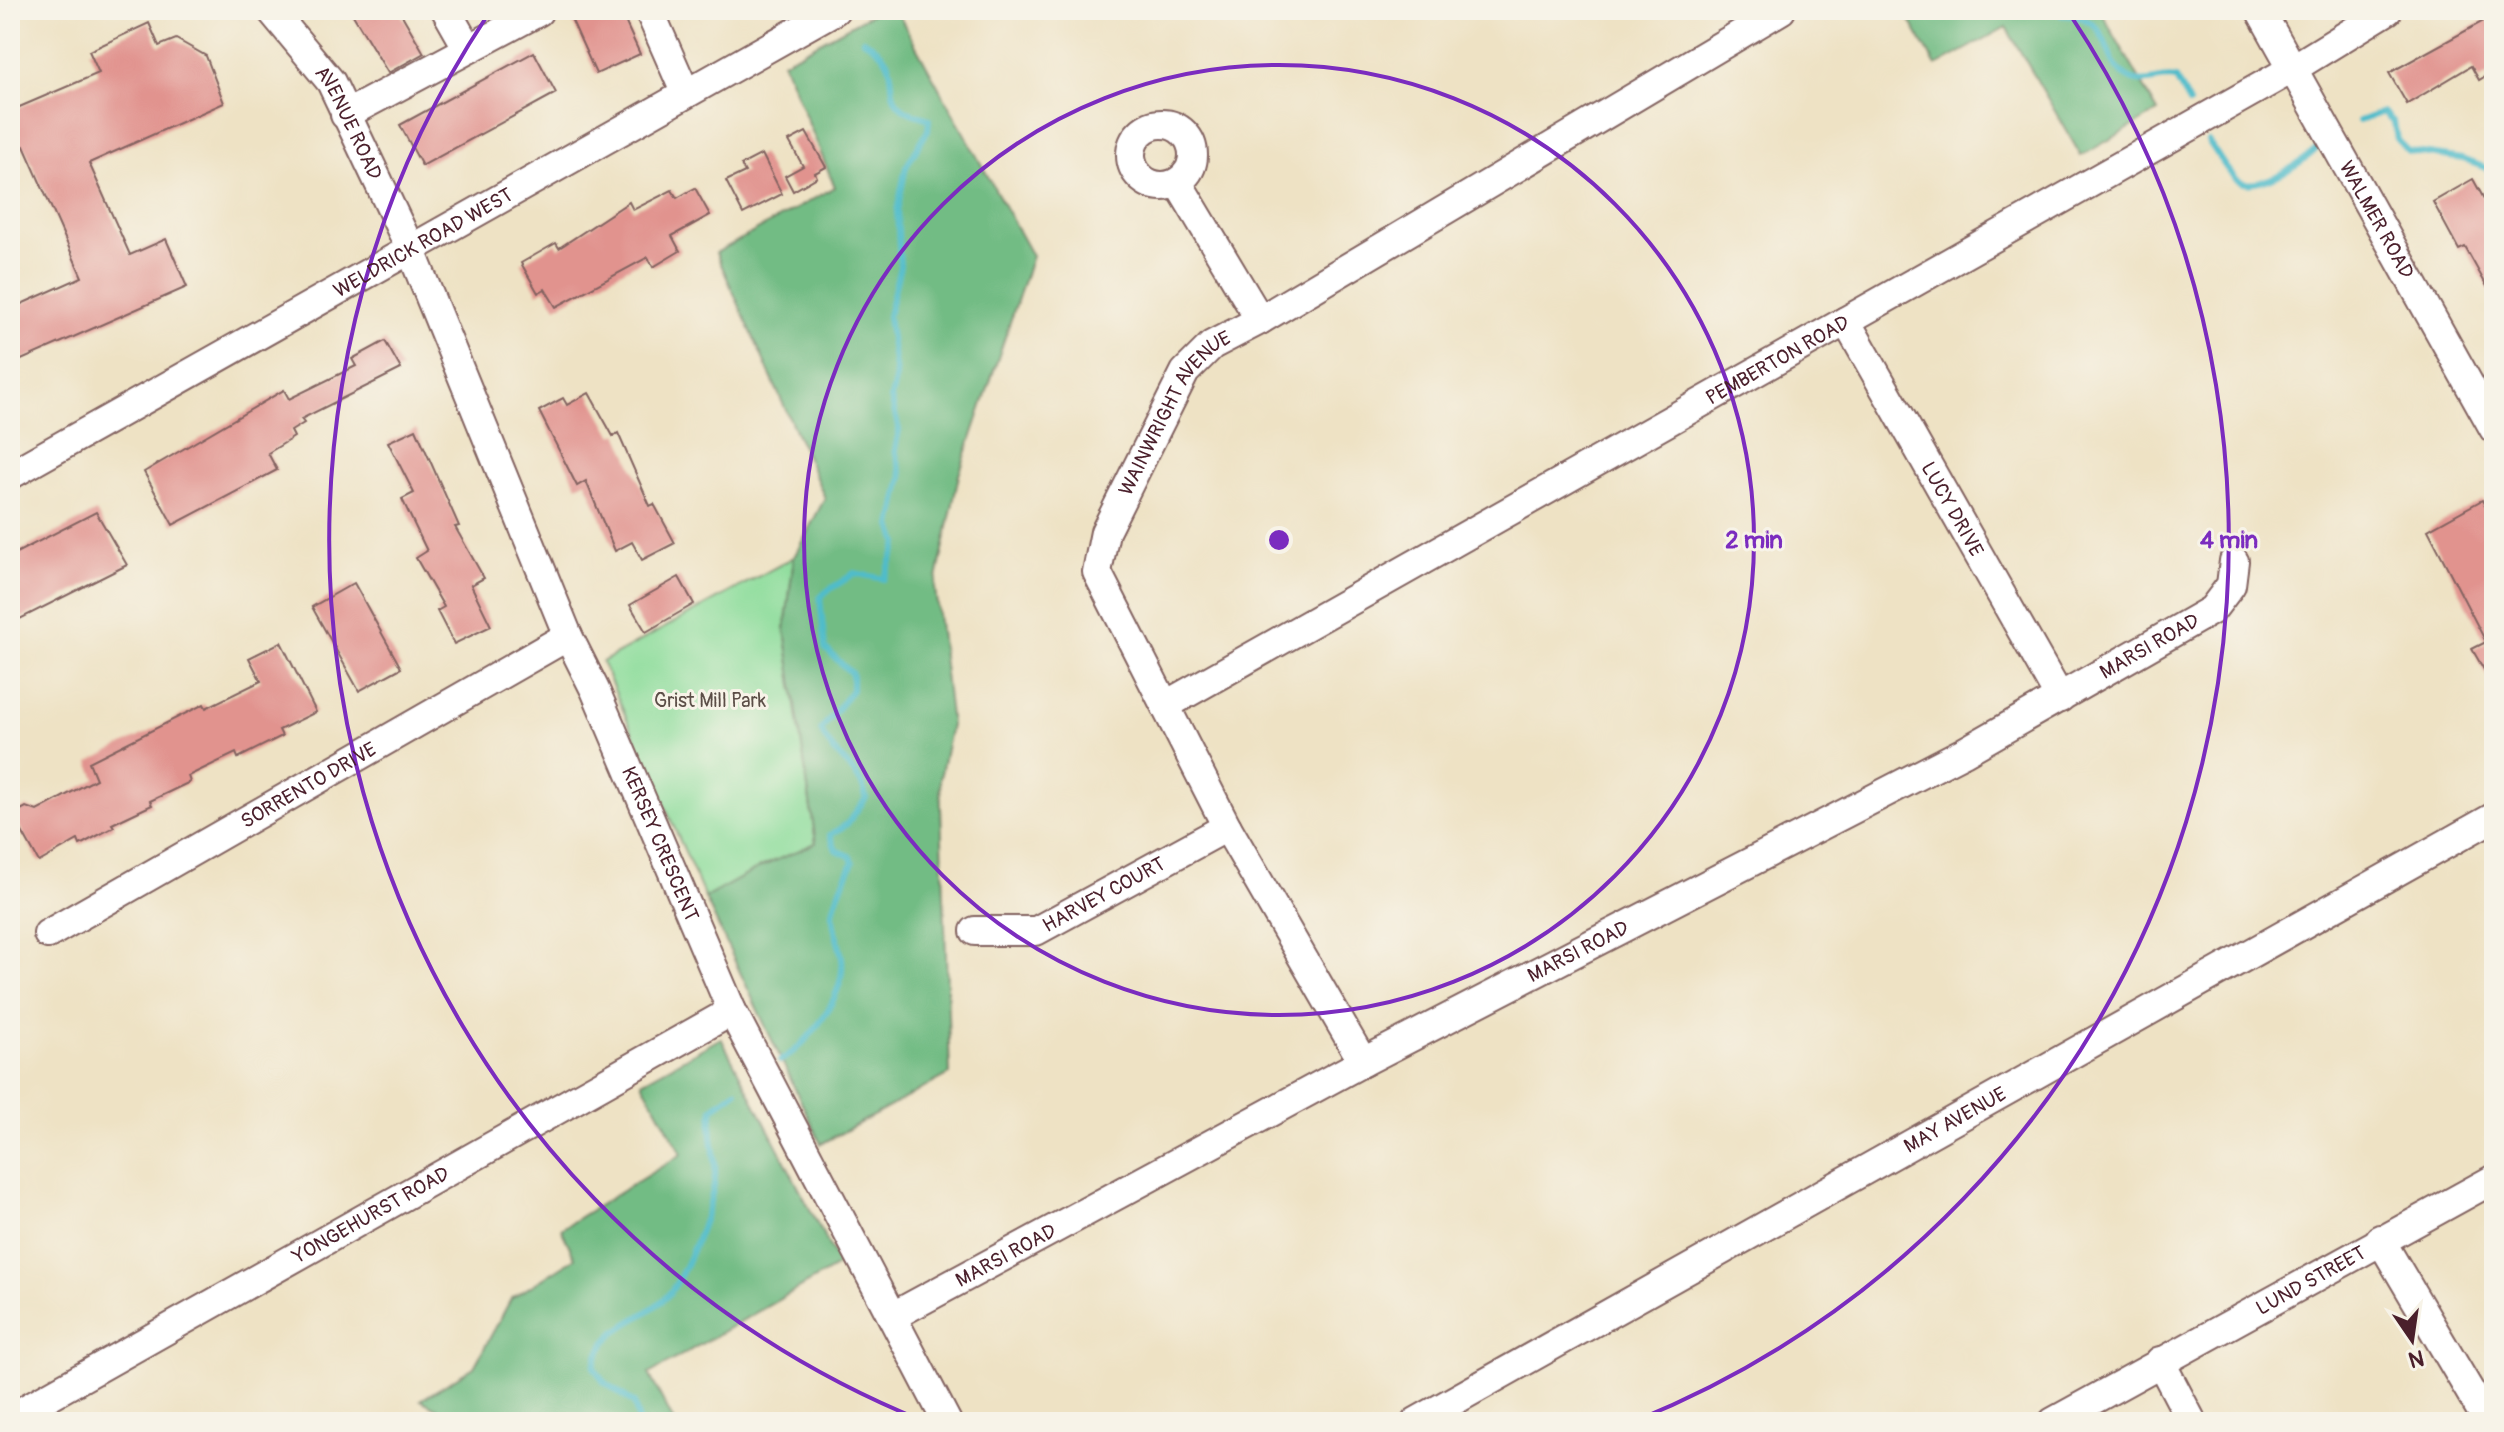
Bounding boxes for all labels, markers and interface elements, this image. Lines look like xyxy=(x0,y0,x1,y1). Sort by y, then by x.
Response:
street label: AVENUE ROAD xyxy=(309,60,388,184)
street label: WALMER ROAD xyxy=(2334,157,2419,283)
street label: WELDRICK ROAD WEST xyxy=(329,182,517,303)
street label: PEMBERTON ROAD xyxy=(1701,310,1854,411)
street label: WAINWRIGHT AVENUE xyxy=(1113,325,1235,500)
street label: LUCY DRIVE xyxy=(1915,457,1989,561)
centre of rings xyxy=(1265,526,1293,554)
text: 2 min xyxy=(1725,526,1783,555)
text: 4 min xyxy=(2200,526,2258,555)
street label: MARSI ROAD xyxy=(2095,608,2204,685)
park label: Grist Mill Park xyxy=(654,688,767,713)
street label: SORRENTO DRIVE xyxy=(236,737,381,834)
street label: KERSEY CRESCENT xyxy=(616,763,704,925)
street label: HARVEY COURT xyxy=(1038,851,1169,938)
street label: MARSI ROAD xyxy=(1523,915,1633,988)
street label: MAY AVENUE xyxy=(1899,1081,2011,1159)
street label: YONGEHURST ROAD xyxy=(287,1161,454,1270)
street label: MARSI ROAD xyxy=(951,1218,1060,1293)
street label: LUND STREET xyxy=(2252,1240,2370,1321)
north arrow xyxy=(2372,1300,2452,1380)
text: N xyxy=(2406,1343,2427,1374)

